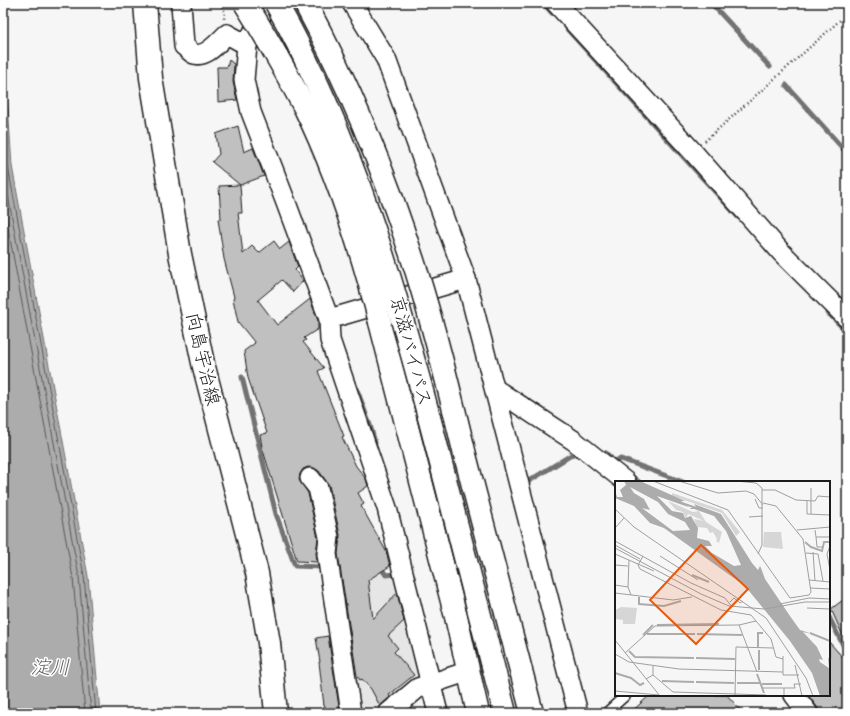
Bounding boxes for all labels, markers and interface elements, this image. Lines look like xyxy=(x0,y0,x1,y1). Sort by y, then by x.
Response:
street label: 京滋バイパス xyxy=(385,293,437,409)
street label: 向島宇治線 xyxy=(181,310,225,408)
inset map xyxy=(615,481,830,696)
water label: 淀川 xyxy=(30,655,70,680)

